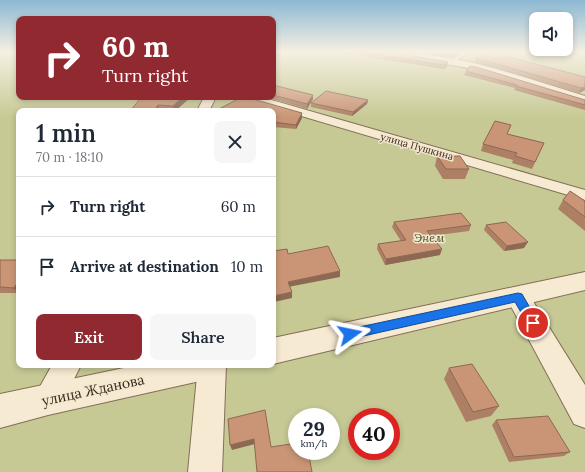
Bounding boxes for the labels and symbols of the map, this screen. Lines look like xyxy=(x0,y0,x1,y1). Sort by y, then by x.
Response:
street label: улица Пушкина xyxy=(379,130,455,163)
park label: Энем xyxy=(414,230,445,245)
pin xyxy=(516,306,550,340)
position arrow xyxy=(329,313,371,355)
street label: улица Жданова xyxy=(40,370,146,410)
speed limit sign: 40 xyxy=(348,408,400,460)

